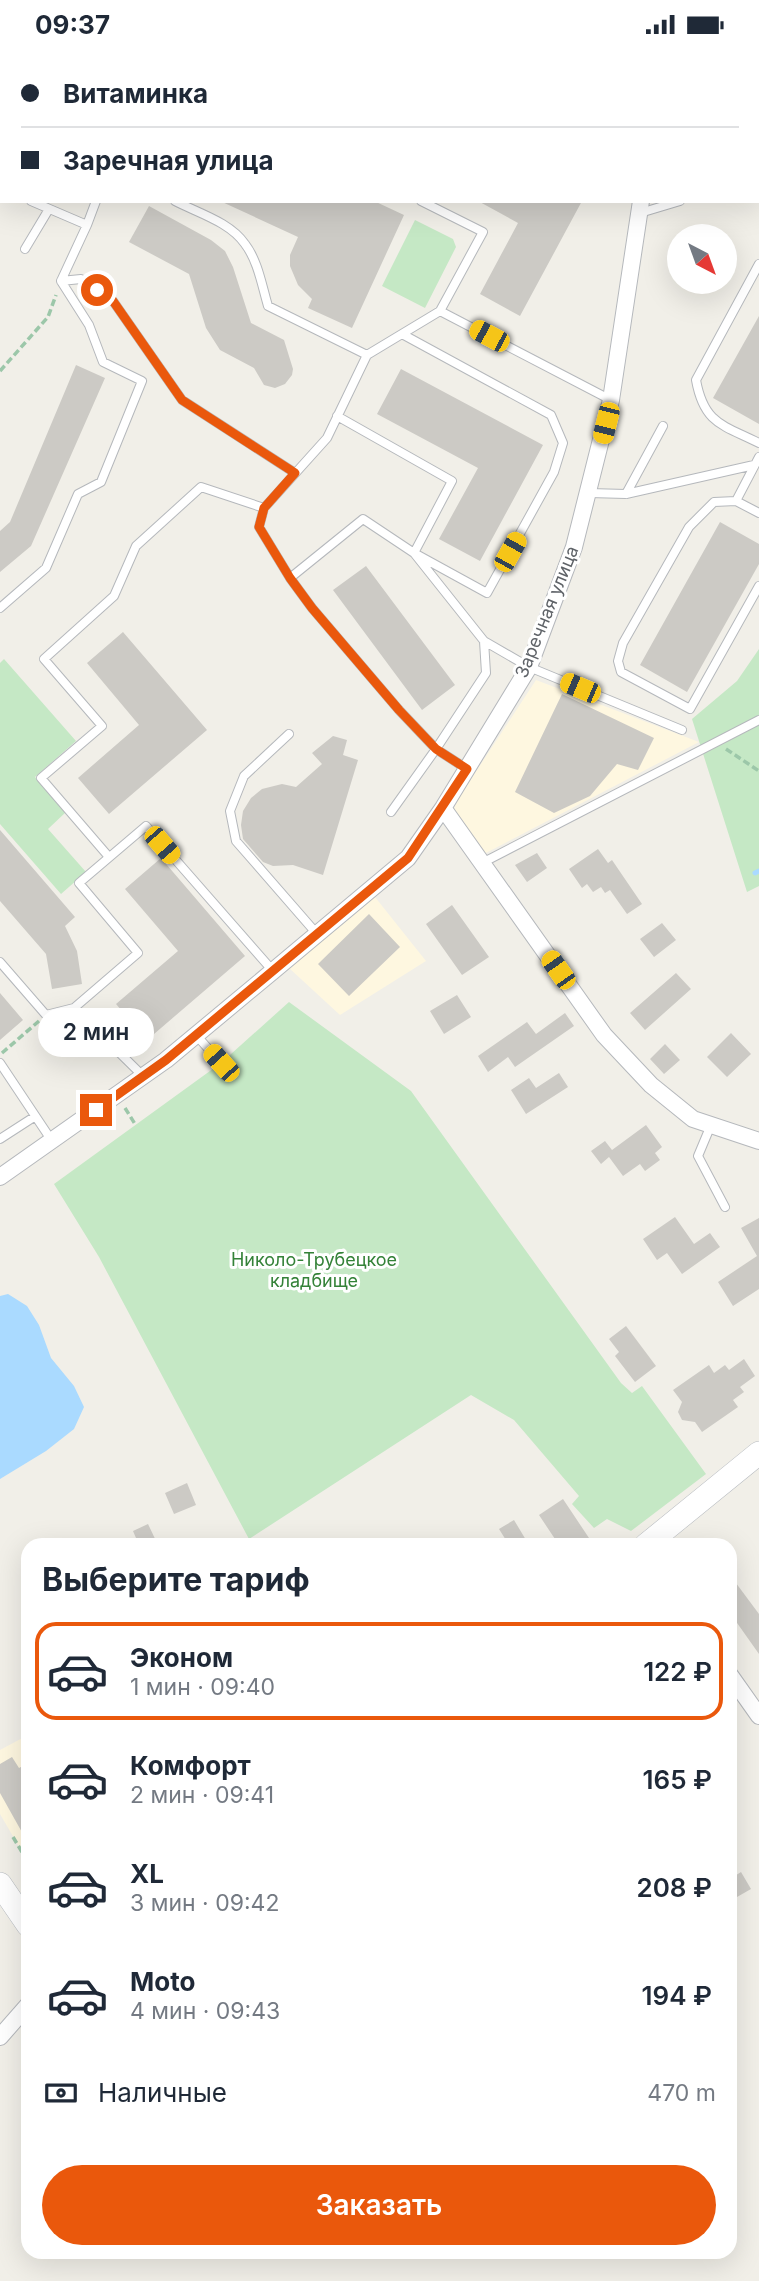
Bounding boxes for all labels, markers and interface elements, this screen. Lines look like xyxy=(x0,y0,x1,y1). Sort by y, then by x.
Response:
text: 09:37 xyxy=(35,9,110,40)
text: Витаминка xyxy=(63,78,208,109)
text: Заречная улица xyxy=(63,145,274,176)
north arrow xyxy=(667,224,737,294)
map controls xyxy=(667,224,737,294)
route start xyxy=(81,274,113,306)
car xyxy=(466,317,513,355)
car xyxy=(591,400,622,446)
car xyxy=(491,529,530,575)
street label: Заречная улица xyxy=(511,543,583,681)
car xyxy=(557,670,604,706)
car xyxy=(141,822,184,868)
car xyxy=(538,947,579,993)
callout: 2 мин xyxy=(38,1009,154,1058)
text: 2 мин xyxy=(63,1018,129,1046)
car xyxy=(200,1040,243,1086)
route end xyxy=(80,1094,112,1126)
park label: Николо-Трубецкое кладбище xyxy=(231,1249,397,1291)
text: Выберите тариф xyxy=(42,1560,310,1599)
icon: car xyxy=(46,1640,109,1703)
text: Эконом xyxy=(130,1642,233,1673)
text: 122 ₽ xyxy=(643,1656,712,1687)
text: 1 мин · 09:40 xyxy=(130,1673,275,1701)
icon: car xyxy=(46,1748,109,1811)
text: Комфорт xyxy=(130,1750,251,1781)
text: 165 ₽ xyxy=(643,1764,712,1795)
text: 2 мин · 09:41 xyxy=(130,1781,274,1809)
icon: car xyxy=(46,1856,109,1919)
text: XL xyxy=(130,1858,164,1889)
text: 208 ₽ xyxy=(637,1872,712,1903)
text: 3 мин · 09:42 xyxy=(130,1889,279,1917)
icon: car xyxy=(46,1964,109,2027)
text: Moto xyxy=(130,1966,195,1997)
text: 194 ₽ xyxy=(642,1980,712,2011)
text: 4 мин · 09:43 xyxy=(130,1997,280,2025)
icon: cash xyxy=(42,2074,80,2112)
text: Наличные xyxy=(98,2077,227,2108)
text: 470 m xyxy=(647,2079,716,2107)
button: Заказать xyxy=(42,2165,716,2245)

